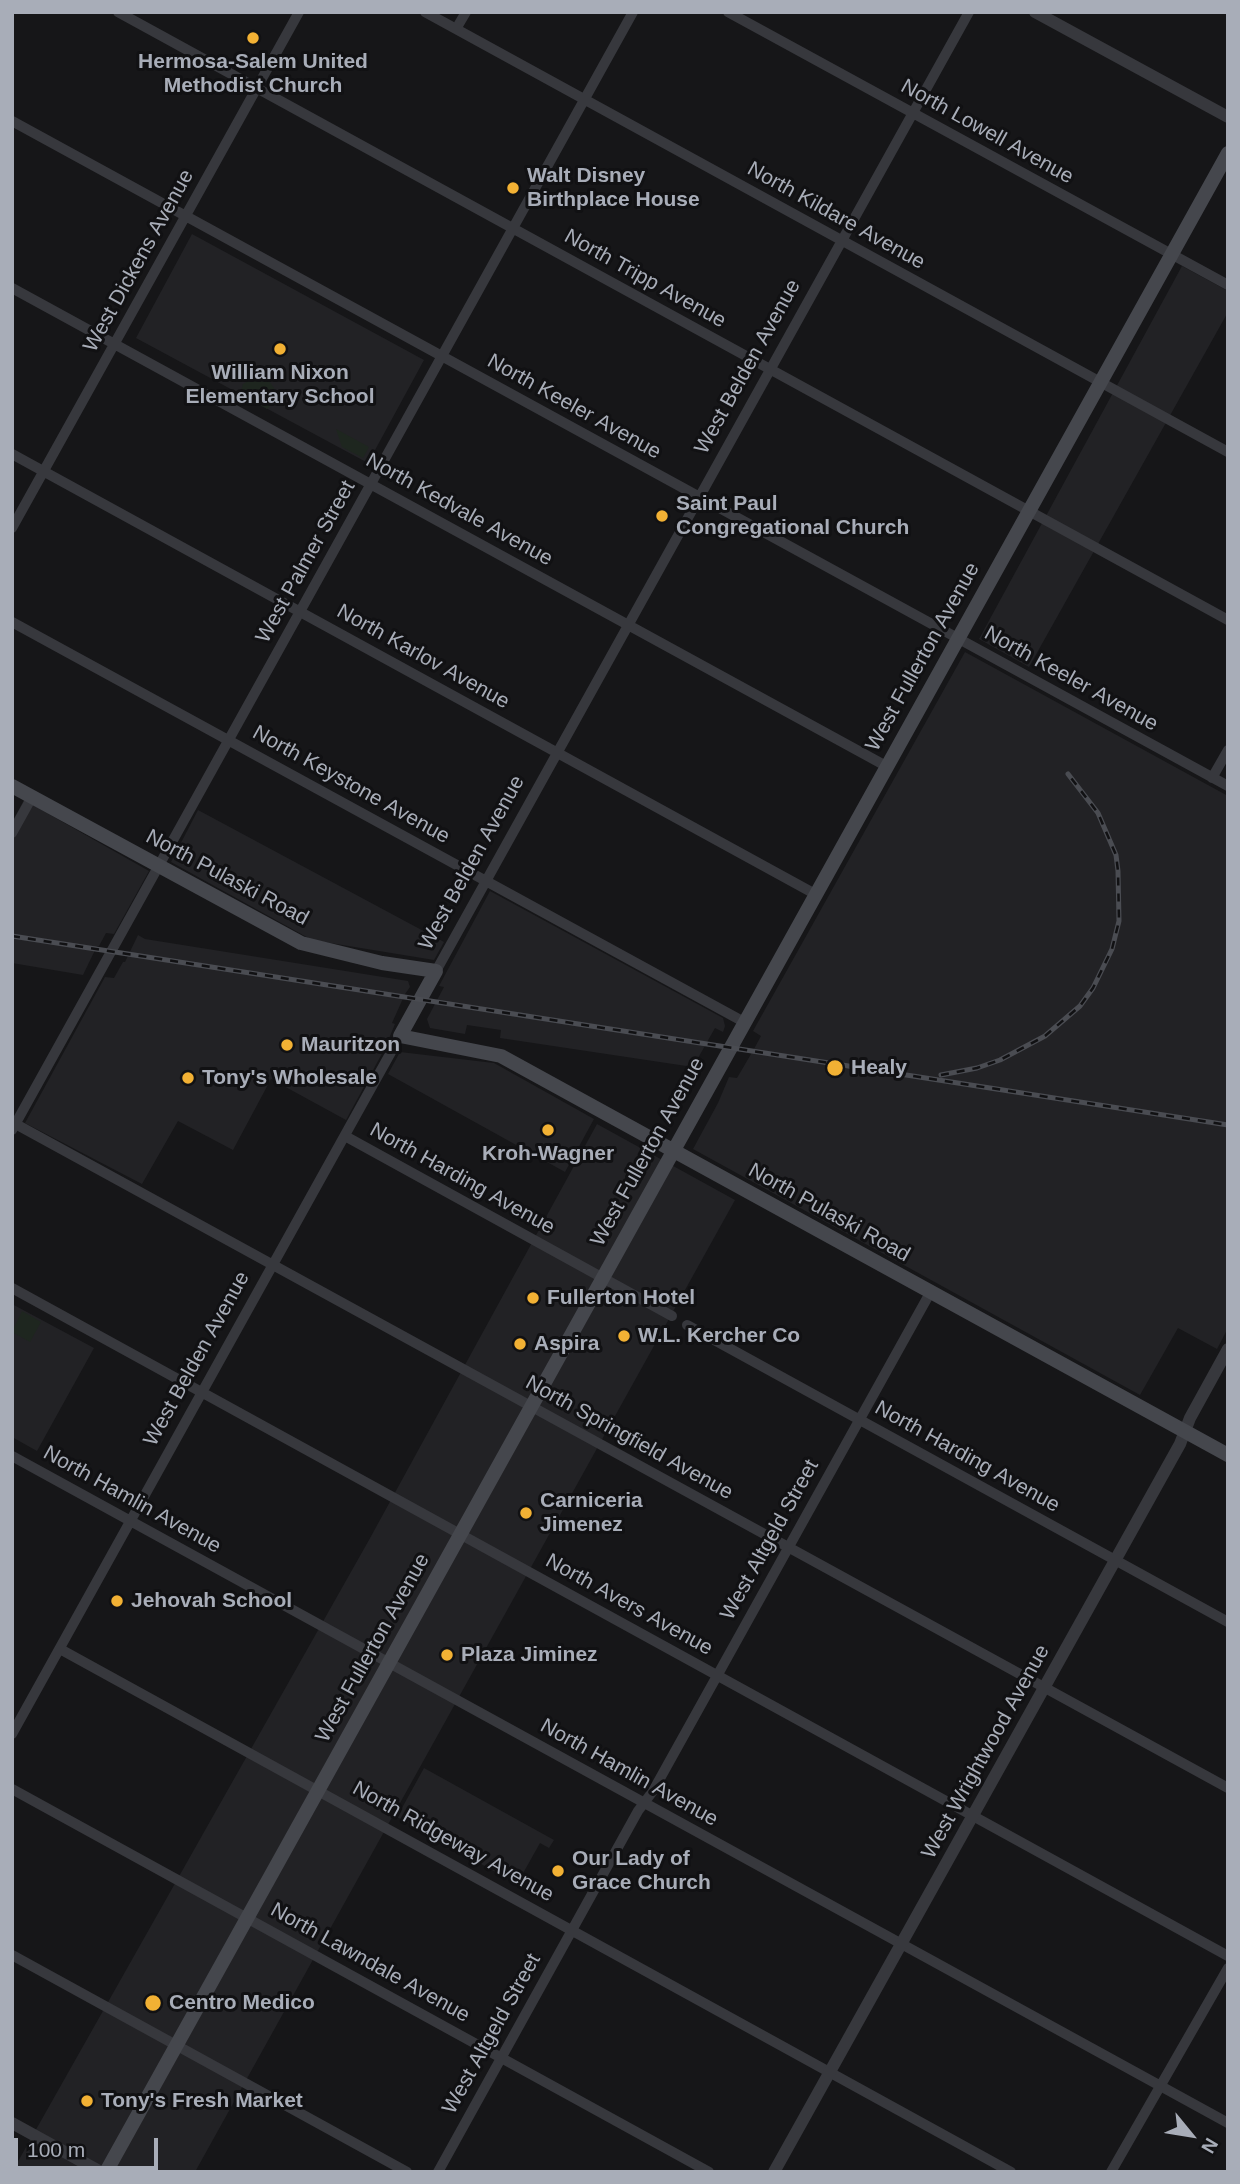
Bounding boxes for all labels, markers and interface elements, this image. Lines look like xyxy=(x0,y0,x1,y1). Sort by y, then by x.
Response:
marker: Hermosa-Salem United Methodist Church xyxy=(245,30,261,46)
place label: Hermosa-Salem United Methodist Church xyxy=(138,49,368,99)
street label: North Lowell Avenue xyxy=(896,74,1078,190)
street label: North Kildare Avenue xyxy=(743,157,929,275)
place label: Walt Disney Birthplace House xyxy=(527,163,700,213)
street label: West Dickens Avenue xyxy=(78,165,200,357)
marker: Walt Disney Birthplace House xyxy=(505,180,521,196)
street label: North Tripp Avenue xyxy=(560,224,730,334)
street label: West Belden Avenue xyxy=(690,275,806,459)
marker: William Nixon Elementary School xyxy=(272,341,288,357)
street label: North Keeler Avenue xyxy=(483,349,665,465)
place label: William Nixon Elementary School xyxy=(185,360,375,410)
street label: North Kedvale Avenue xyxy=(361,448,557,572)
street label: West Palmer Street xyxy=(251,476,361,648)
place label: Saint Paul Congregational Church xyxy=(676,491,909,541)
marker: Saint Paul Congregational Church xyxy=(654,508,670,524)
street label: West Fullerton Avenue xyxy=(861,558,985,756)
street label: North Karlov Avenue xyxy=(332,599,514,715)
street label: North Keeler Avenue xyxy=(980,621,1162,737)
street label: North Keystone Avenue xyxy=(248,720,454,850)
street label: West Belden Avenue xyxy=(414,771,530,955)
street label: North Pulaski Road xyxy=(141,824,313,932)
place label: Mauritzon xyxy=(301,1032,400,1058)
marker: Mauritzon xyxy=(279,1037,295,1053)
street label: West Fullerton Avenue xyxy=(586,1053,710,1251)
place label: Healy xyxy=(851,1055,907,1081)
marker: Healy xyxy=(825,1058,845,1078)
place label: Tony's Wholesale xyxy=(202,1065,377,1091)
marker: Tony's Wholesale xyxy=(180,1070,196,1086)
street label: North Harding Avenue xyxy=(365,1118,559,1240)
marker: Kroh-Wagner xyxy=(540,1122,556,1138)
place label: Kroh-Wagner xyxy=(482,1141,614,1167)
street label: North Pulaski Road xyxy=(744,1158,914,1268)
street label: West Belden Avenue xyxy=(139,1267,255,1451)
place label: Fullerton Hotel xyxy=(547,1285,695,1311)
marker: Fullerton Hotel xyxy=(525,1290,541,1306)
place label: W.L. Kercher Co xyxy=(638,1323,800,1349)
marker: W.L. Kercher Co xyxy=(616,1328,632,1344)
place label: Aspira xyxy=(534,1331,599,1357)
marker: Aspira xyxy=(512,1336,528,1352)
street label: North Springfield Avenue xyxy=(521,1370,737,1506)
street label: North Harding Avenue xyxy=(870,1396,1064,1518)
street label: North Hamlin Avenue xyxy=(39,1441,225,1559)
street label: West Altgeld Street xyxy=(716,1455,824,1625)
place label: Carniceria Jimenez xyxy=(540,1488,643,1538)
marker: Carniceria Jimenez xyxy=(518,1505,534,1521)
street label: West Fullerton Avenue xyxy=(311,1549,435,1747)
street label: North Avers Avenue xyxy=(541,1549,717,1661)
place label: Jehovah School xyxy=(131,1588,292,1614)
marker: Jehovah School xyxy=(109,1593,125,1609)
street label: West Wrightwood Avenue xyxy=(917,1641,1055,1863)
place label: Plaza Jiminez xyxy=(461,1642,598,1668)
marker: Plaza Jiminez xyxy=(439,1647,455,1663)
street label: North Hamlin Avenue xyxy=(536,1714,722,1832)
street label: North Ridgeway Avenue xyxy=(348,1776,558,1908)
place label: Our Lady of Grace Church xyxy=(572,1846,711,1896)
marker: Our Lady of Grace Church xyxy=(550,1863,566,1879)
street label: North Lawndale Avenue xyxy=(266,1898,474,2028)
street label: West Altgeld Street xyxy=(438,1949,546,2119)
place label: Centro Medico xyxy=(169,1990,315,2016)
marker: Centro Medico xyxy=(143,1993,163,2013)
place label: Tony's Fresh Market xyxy=(101,2088,303,2114)
marker: Tony's Fresh Market xyxy=(79,2093,95,2109)
north arrow xyxy=(1156,2100,1226,2170)
scale bar xyxy=(18,2124,161,2168)
text: N xyxy=(1197,2135,1222,2157)
text: 100 m xyxy=(27,2138,85,2161)

